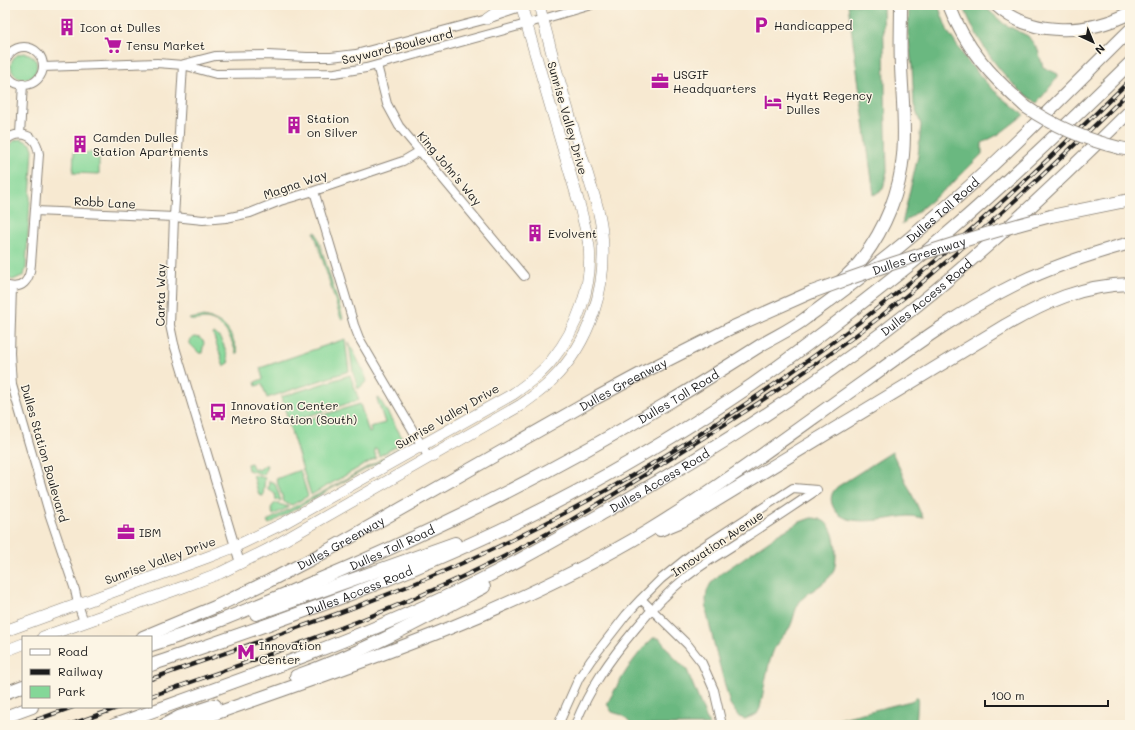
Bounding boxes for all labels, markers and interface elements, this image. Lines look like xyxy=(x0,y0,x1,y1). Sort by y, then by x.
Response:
parking icon: Handicapped xyxy=(751,15,771,35)
building icon: Icon at Dulles xyxy=(57,17,77,37)
place label: Handicapped xyxy=(774,17,853,33)
place label: Icon at Dulles xyxy=(80,19,161,35)
north arrow xyxy=(1073,22,1113,62)
street label: Sayward Boulevard xyxy=(340,24,455,68)
supermarket icon: Tensu Market xyxy=(103,35,123,55)
place label: Tensu Market xyxy=(126,37,205,53)
text: N xyxy=(1092,41,1109,58)
street label: Sunrise Valley Drive xyxy=(544,59,592,177)
place label: USGIF Headquarters xyxy=(673,66,757,96)
office icon: USGIF Headquarters xyxy=(650,71,670,91)
place label: Hyatt Regency Dulles xyxy=(786,87,872,117)
hotel icon: Hyatt Regency Dulles xyxy=(763,92,783,112)
place label: Station on Silver xyxy=(307,110,358,140)
building icon: Station on Silver xyxy=(284,115,304,135)
street label: King John's Way xyxy=(414,128,486,208)
place label: Camden Dulles Station Apartments xyxy=(93,129,208,159)
building icon: Camden Dulles Station Apartments xyxy=(70,134,90,154)
street label: Magna Way xyxy=(261,166,329,202)
street label: Dulles Toll Road xyxy=(903,174,982,246)
street label: Robb Lane xyxy=(74,192,136,212)
building icon: Evolvent xyxy=(525,223,545,243)
place label: Evolvent xyxy=(548,225,597,241)
street label: Dulles Greenway xyxy=(870,233,968,278)
street label: Dulles Access Road xyxy=(877,255,975,339)
street label: Carta Way xyxy=(151,263,169,327)
street label: Dulles Greenway xyxy=(576,354,669,414)
street label: Dulles Toll Road xyxy=(635,366,722,427)
street label: Sunrise Valley Drive xyxy=(392,380,502,452)
street label: Dulles Station Boulevard xyxy=(18,382,73,524)
place label: Innovation Center Metro Station (South) xyxy=(231,397,357,427)
bus stop icon: Innovation Center Metro Station (South) xyxy=(208,402,228,422)
street label: Dulles Access Road xyxy=(606,444,712,516)
street label: Innovation Avenue xyxy=(668,506,766,580)
street label: Dulles Greenway xyxy=(294,512,387,573)
street label: Dulles Toll Road xyxy=(347,521,437,574)
office icon: IBM xyxy=(116,522,136,542)
place label: IBM xyxy=(139,524,161,540)
street label: Sunrise Valley Drive xyxy=(102,532,218,588)
street label: Dulles Access Road xyxy=(303,562,415,618)
legend xyxy=(22,636,152,708)
place label: Innovation Center xyxy=(259,637,321,667)
metro station icon: Innovation Center xyxy=(236,642,256,662)
text: Road xyxy=(58,643,88,659)
text: Railway xyxy=(58,663,103,679)
scale bar xyxy=(985,682,1108,708)
text: Park xyxy=(58,683,85,699)
text: 100 m xyxy=(991,687,1025,703)

